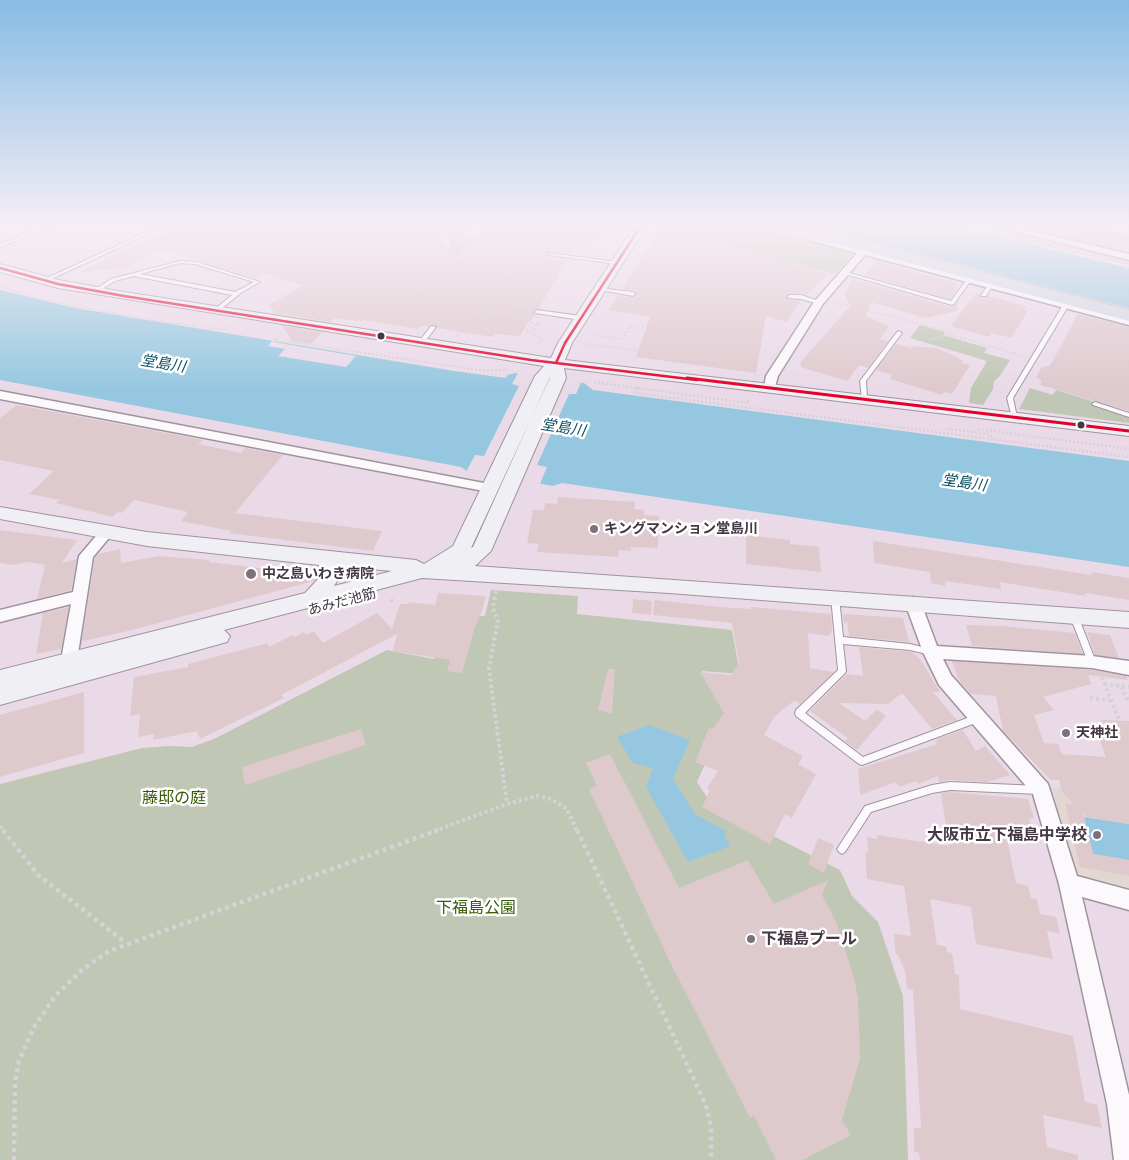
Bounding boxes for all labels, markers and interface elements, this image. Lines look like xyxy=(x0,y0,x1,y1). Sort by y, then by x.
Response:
unlabelled marker xyxy=(376,331,386,341)
water label: 堂島川 xyxy=(139,352,187,376)
water label: 堂島川 xyxy=(539,416,587,440)
unlabelled marker xyxy=(1076,420,1086,430)
water label: 堂島川 xyxy=(940,471,988,495)
place label: キングマンション堂島川 xyxy=(604,521,758,537)
marker: キングマンション堂島川 xyxy=(588,523,600,535)
place label: 中之島いわき病院 xyxy=(262,566,374,582)
marker: 中之島いわき病院 xyxy=(244,567,258,581)
street label: あみだ池筋 xyxy=(306,585,378,619)
place label: 天神社 xyxy=(1076,725,1118,741)
marker: 天神社 xyxy=(1060,727,1072,739)
park label: 藤邸の庭 xyxy=(142,788,206,808)
place label: 大阪市立下福島中学校 xyxy=(927,825,1087,845)
marker: 大阪市立下福島中学校 xyxy=(1091,829,1103,841)
park label: 下福島公園 xyxy=(436,898,516,918)
place label: 下福島プール xyxy=(761,929,857,949)
marker: 下福島プール xyxy=(745,933,757,945)

